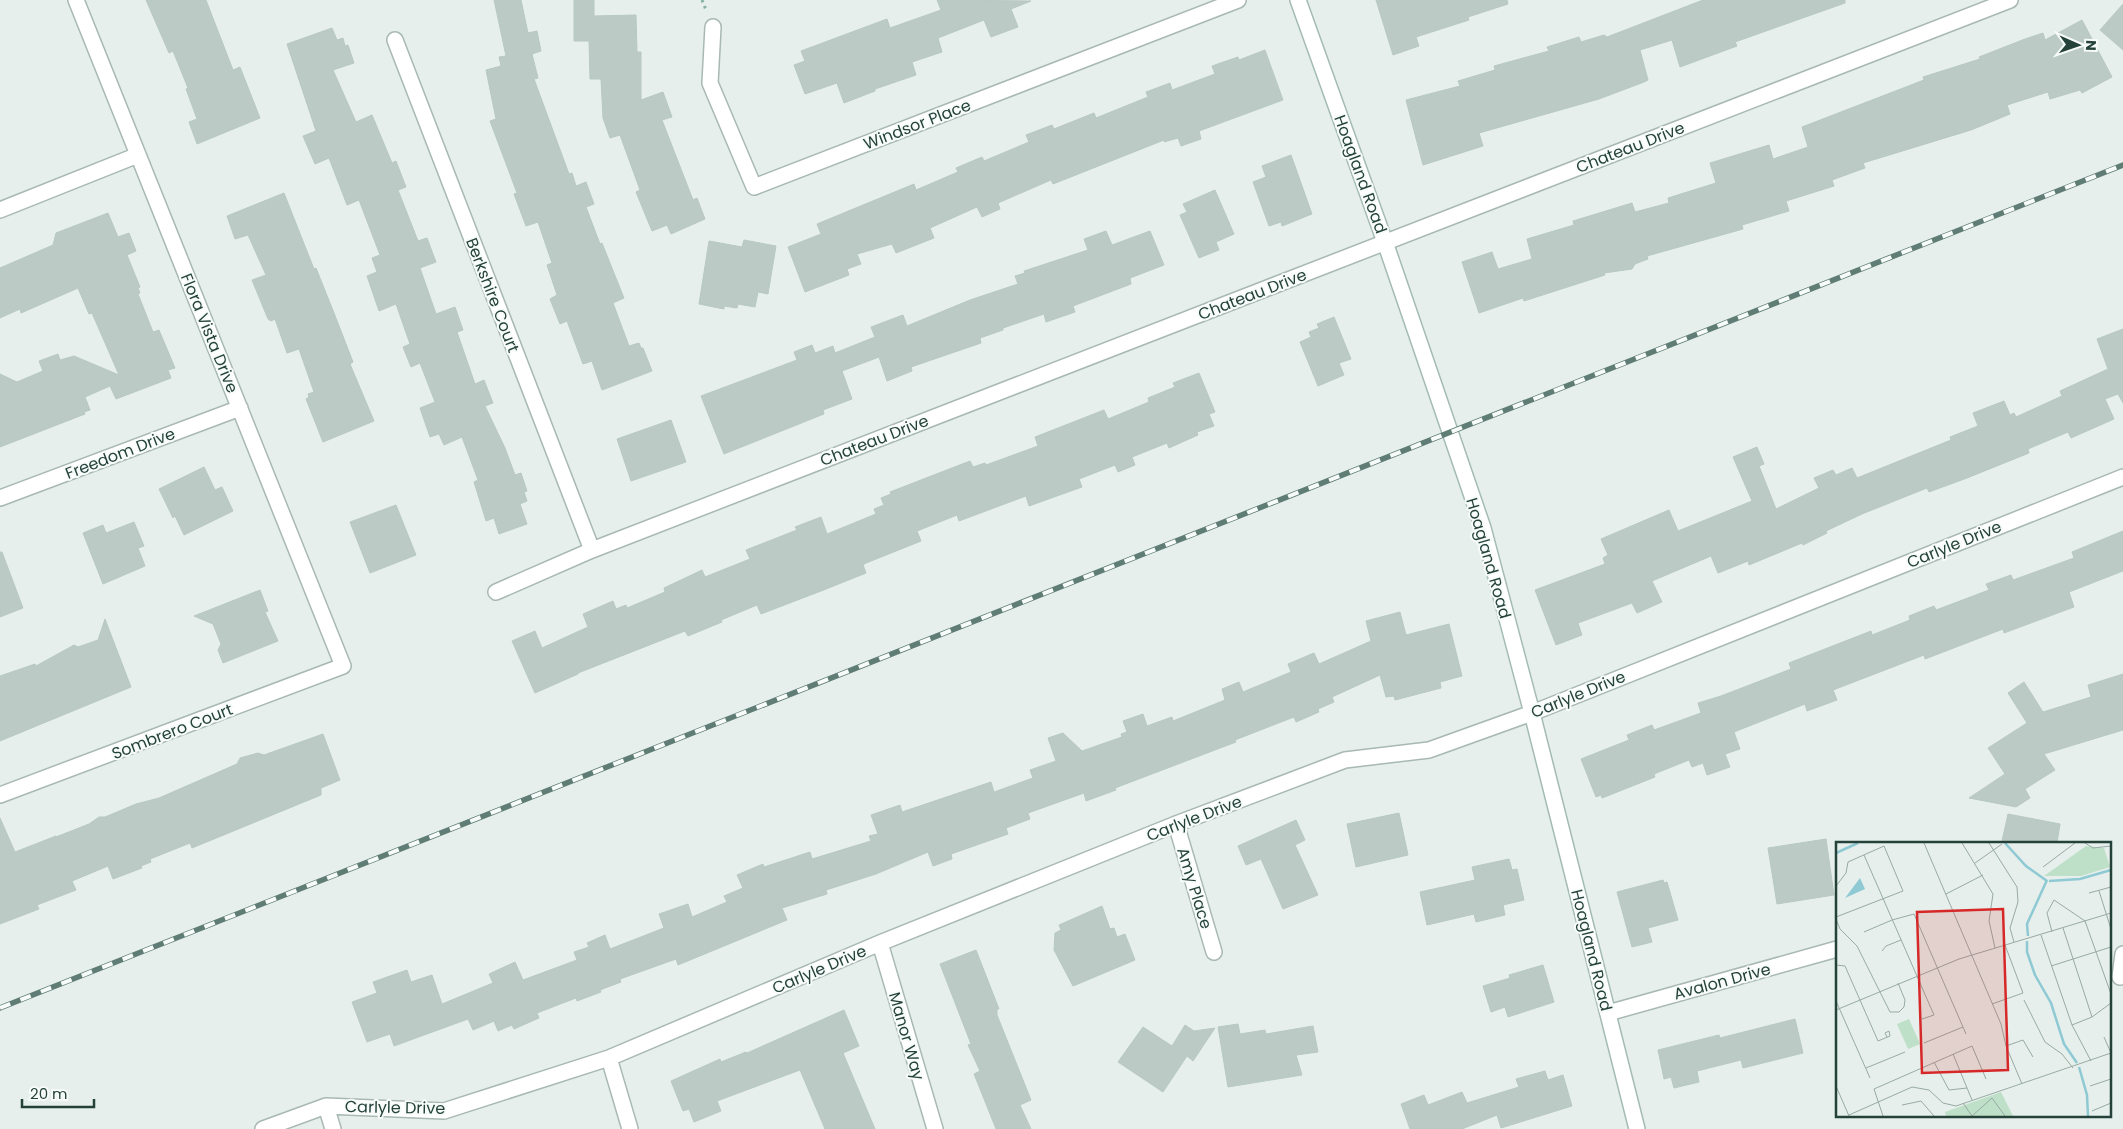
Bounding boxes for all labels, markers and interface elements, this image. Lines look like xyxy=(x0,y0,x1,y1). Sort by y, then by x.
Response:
north arrow xyxy=(2053,20,2103,70)
text: N xyxy=(2081,40,2101,51)
street label: Windsor Place xyxy=(860,93,974,155)
street label: Hoagland Road xyxy=(1328,112,1393,237)
street label: Chateau Drive xyxy=(1573,116,1688,179)
street label: Berkshire Court xyxy=(460,234,525,356)
street label: Chateau Drive xyxy=(1195,263,1310,326)
street label: Flora Vista Drive xyxy=(175,270,244,397)
street label: Chateau Drive xyxy=(817,409,932,472)
street label: Freedom Drive xyxy=(62,422,178,485)
street label: Hoagland Road xyxy=(1460,495,1517,621)
street label: Carlyle Drive xyxy=(1903,515,2005,574)
street label: Carlyle Drive xyxy=(1527,665,1629,724)
street label: Sombrero Court xyxy=(108,698,236,765)
street label: Carlyle Drive xyxy=(1143,790,1245,847)
inset map xyxy=(1836,842,2110,1116)
street label: Amy Place xyxy=(1171,845,1218,932)
street label: Hoagland Road xyxy=(1565,887,1618,1013)
street label: Carlyle Drive xyxy=(769,939,870,1000)
street label: Avalon Drive xyxy=(1671,957,1773,1005)
street label: Manor Way xyxy=(883,989,930,1083)
scale bar xyxy=(22,1076,95,1108)
text: 20 m xyxy=(30,1083,68,1104)
street label: Carlyle Drive xyxy=(345,1095,445,1120)

